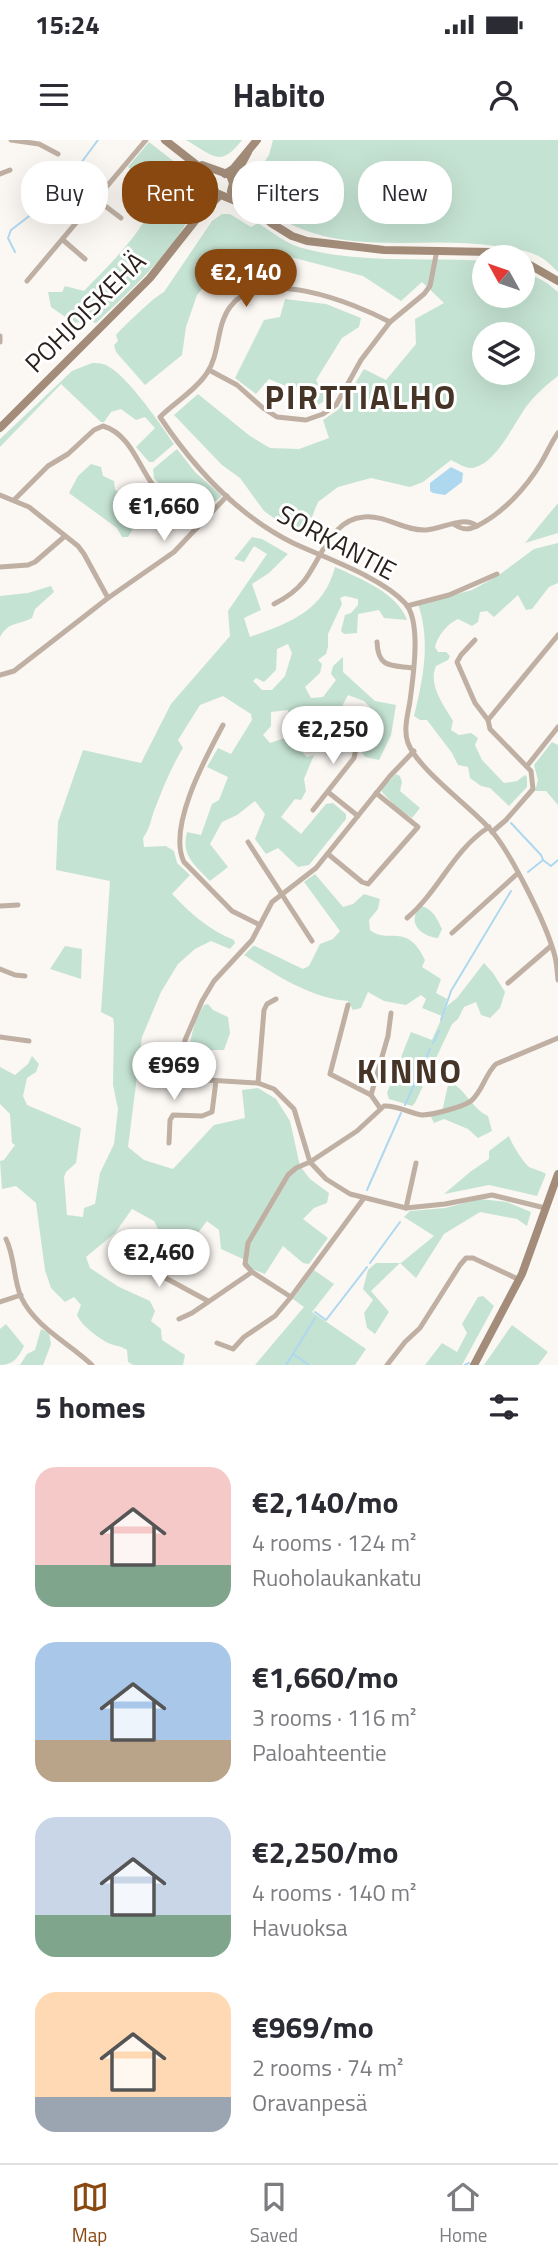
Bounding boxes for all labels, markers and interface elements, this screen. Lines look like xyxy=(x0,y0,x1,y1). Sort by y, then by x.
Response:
text: 15:24 xyxy=(35,5,100,44)
text: Habito xyxy=(233,71,325,119)
icon: menu xyxy=(35,76,73,114)
icon: person xyxy=(485,76,523,114)
chip: Buy xyxy=(21,161,108,224)
chip: Rent xyxy=(122,161,218,224)
chip: Filters xyxy=(232,161,344,224)
chip: New xyxy=(358,161,452,224)
street label: POHJOISKEHÄ xyxy=(16,243,154,381)
north arrow xyxy=(472,245,536,308)
map controls xyxy=(472,245,535,385)
pin: €2,140 xyxy=(189,250,303,309)
text: €2,140 xyxy=(211,254,281,289)
button: layers xyxy=(472,322,535,385)
district label: PIRTTIALHO xyxy=(265,372,457,422)
pin: €1,660 xyxy=(107,484,221,543)
text: €1,660 xyxy=(129,488,199,523)
street label: SORKANTIE xyxy=(271,494,403,590)
pin: €2,250 xyxy=(276,706,390,766)
text: €2,250 xyxy=(298,711,368,746)
pin: €969 xyxy=(133,1042,215,1102)
district label: KINNO xyxy=(357,1046,463,1096)
text: €969 xyxy=(148,1047,200,1082)
pin: €2,460 xyxy=(102,1230,216,1289)
text: €2,460 xyxy=(124,1234,194,1269)
text: 5 homes xyxy=(35,1384,146,1430)
icon: filters xyxy=(485,1388,523,1426)
text: €2,140/mo xyxy=(252,1479,398,1525)
icon: home xyxy=(91,1495,175,1579)
text: 4 rooms · 124 m² xyxy=(252,1525,416,1560)
text: Ruoholaukankatu xyxy=(252,1560,422,1595)
text: €1,660/mo xyxy=(252,1654,398,1700)
icon: home xyxy=(91,1670,175,1754)
text: 3 rooms · 116 m² xyxy=(252,1700,416,1735)
text: Paloahteentie xyxy=(252,1735,387,1770)
text: €2,250/mo xyxy=(252,1829,398,1875)
icon: home xyxy=(91,1845,175,1929)
text: 4 rooms · 140 m² xyxy=(252,1875,416,1910)
text: Havuoksa xyxy=(252,1910,348,1945)
text: €969/mo xyxy=(252,2004,374,2050)
icon: home xyxy=(91,2020,175,2104)
text: 2 rooms · 74 m² xyxy=(252,2050,403,2085)
text: Oravanpesä xyxy=(252,2085,367,2120)
tab: Map xyxy=(71,2178,109,2249)
tab: Saved xyxy=(250,2178,298,2249)
tab: Home xyxy=(439,2178,487,2249)

